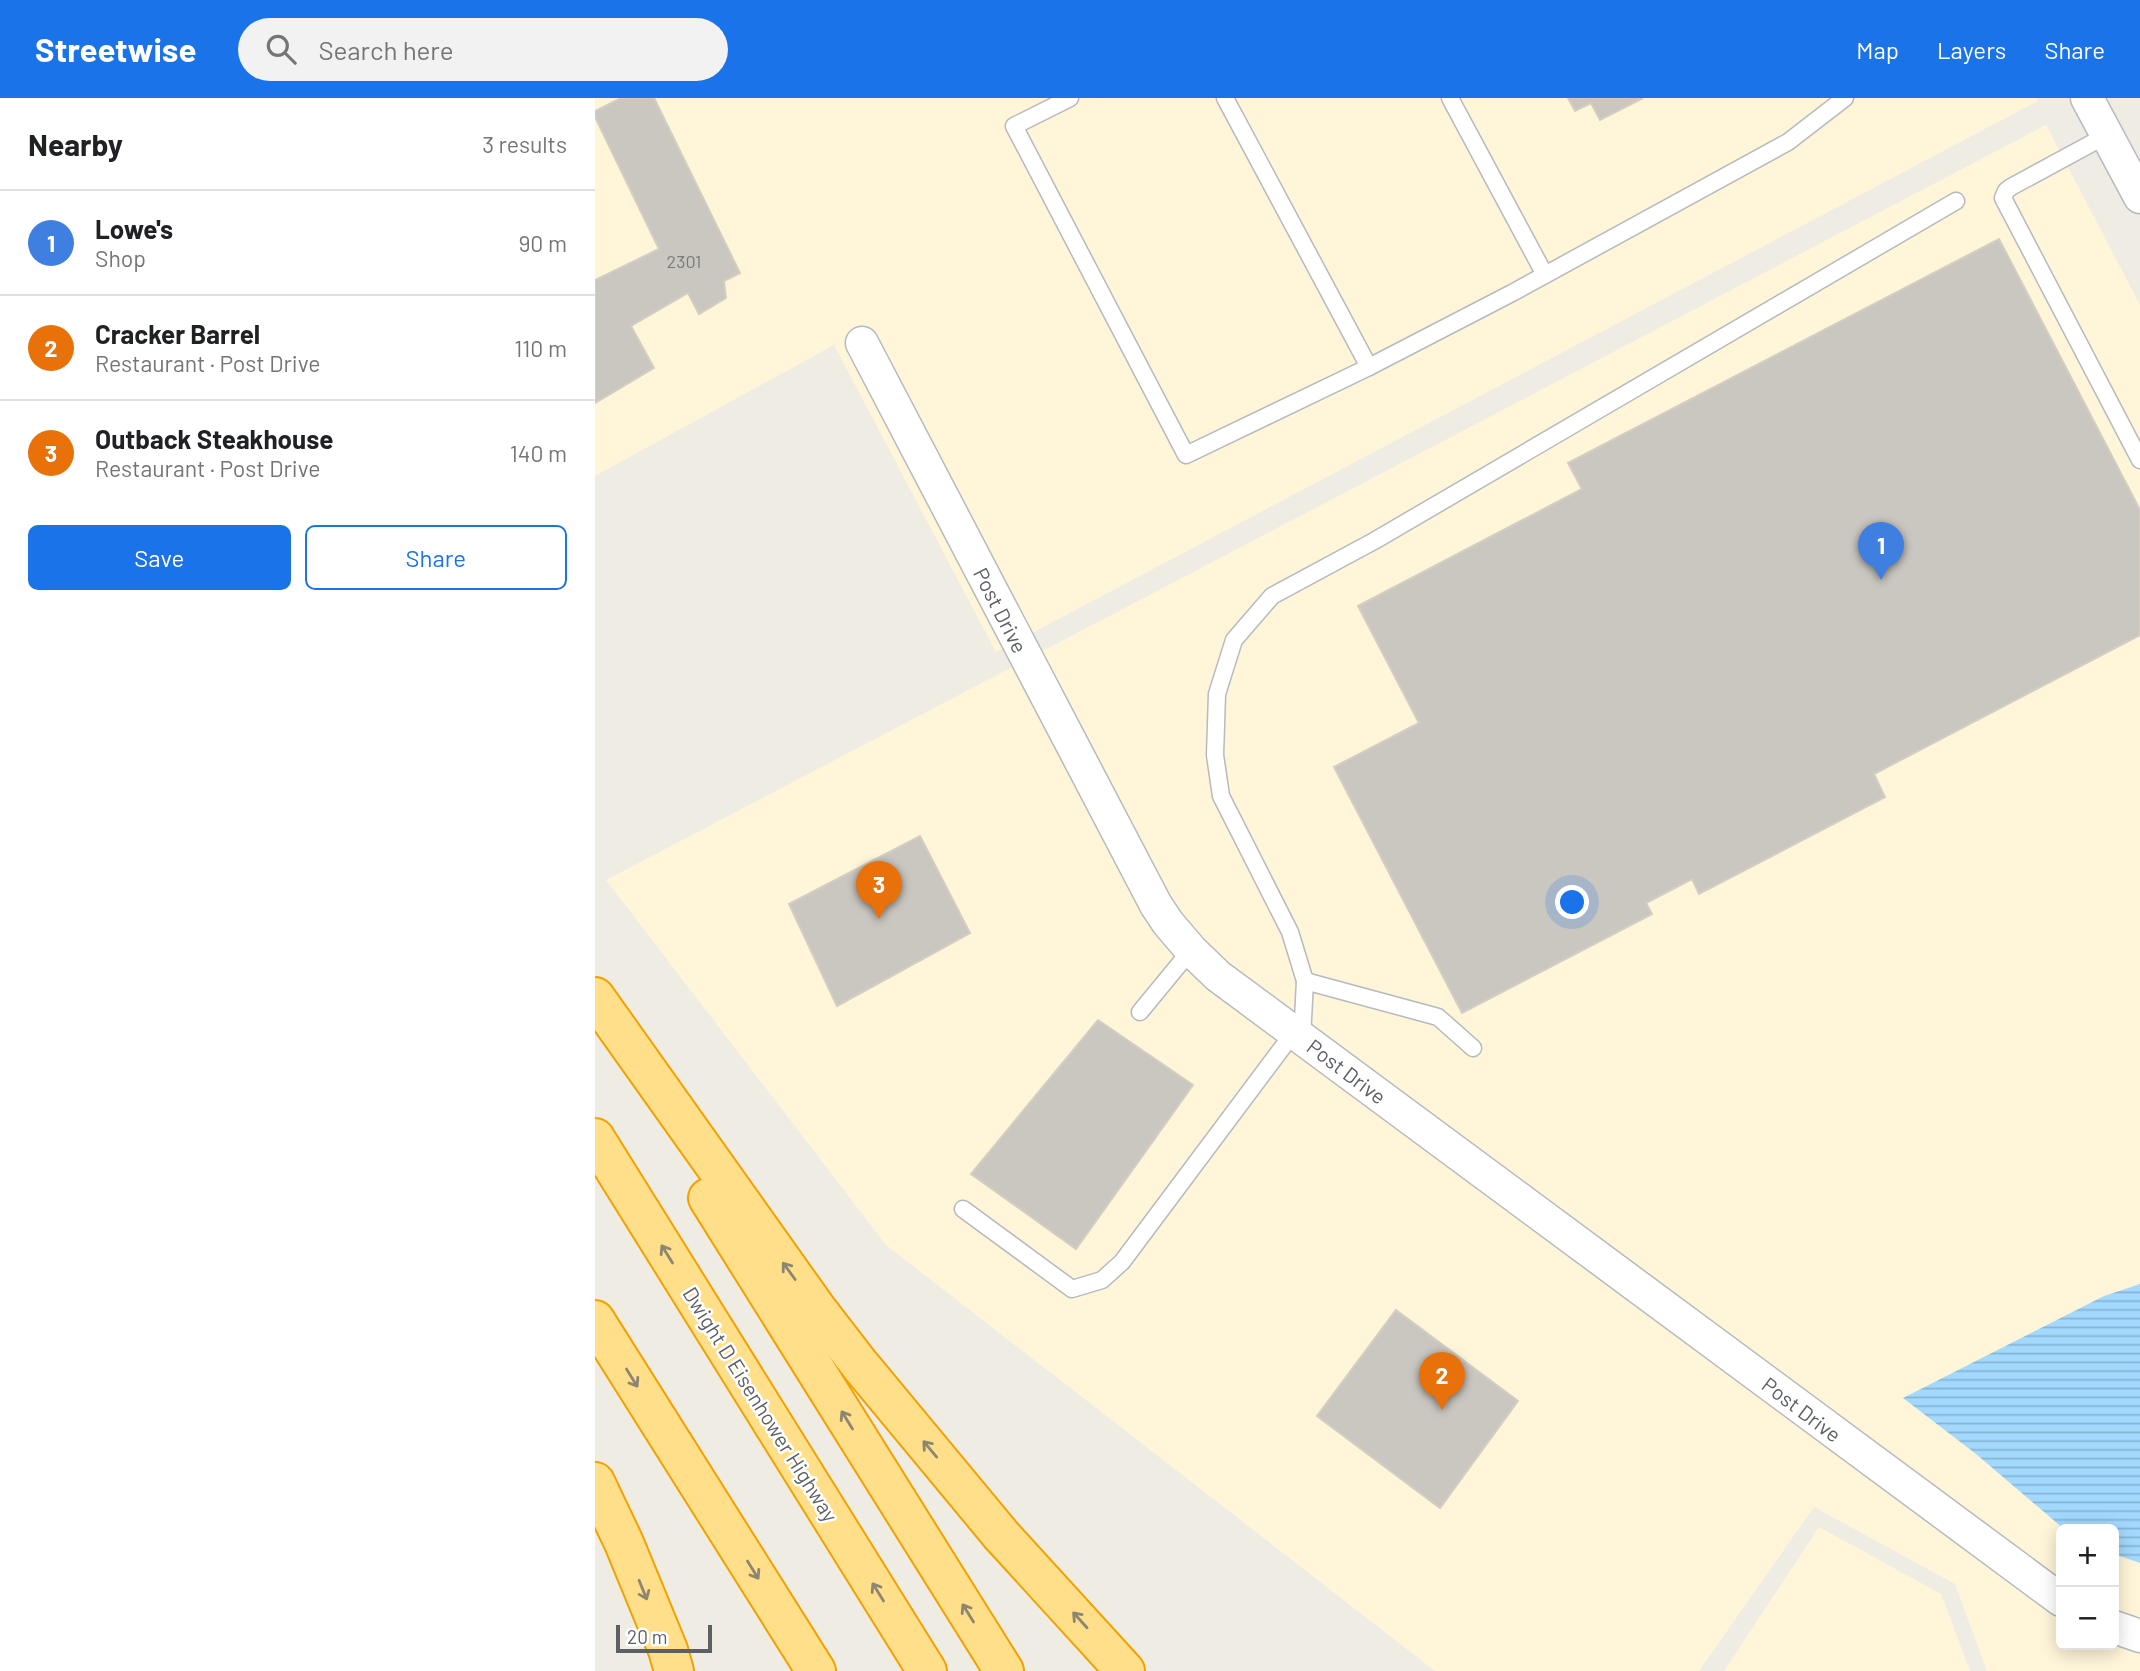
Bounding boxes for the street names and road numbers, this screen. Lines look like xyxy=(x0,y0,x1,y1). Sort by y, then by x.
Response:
street label: Post Drive xyxy=(969,563,1033,657)
street label: Post Drive xyxy=(1303,1033,1391,1109)
street label: Dwight D Eisenhower Highway xyxy=(678,1282,844,1526)
street label: Post Drive xyxy=(1758,1371,1846,1447)

